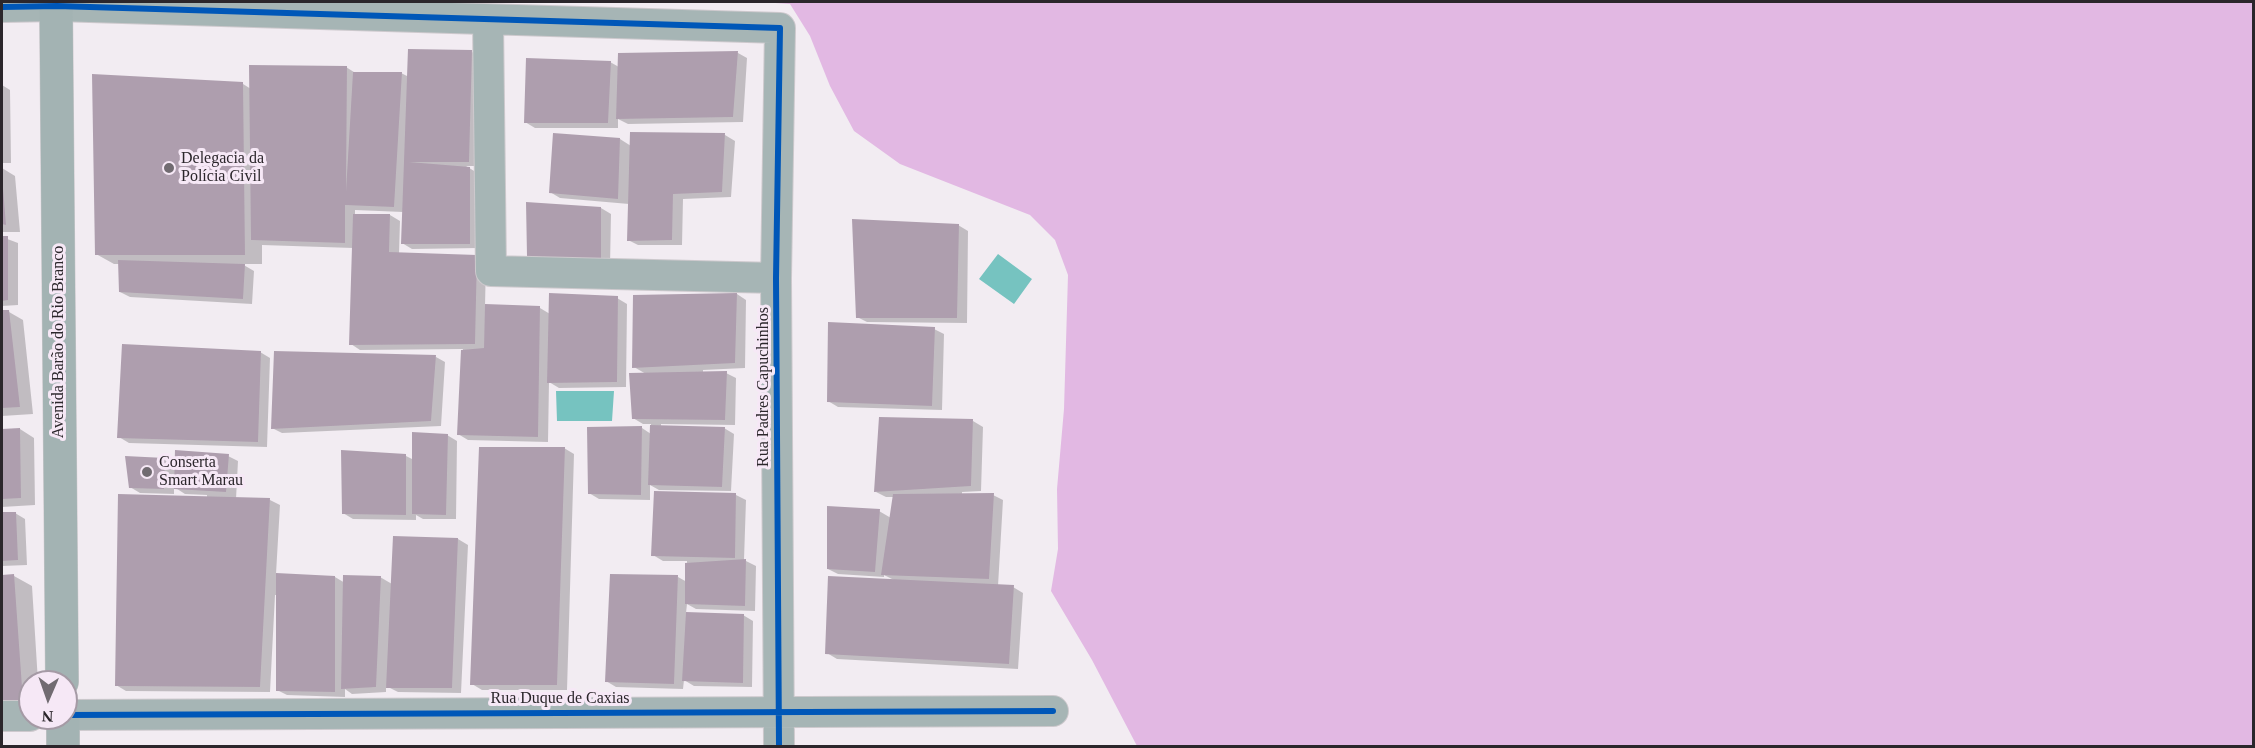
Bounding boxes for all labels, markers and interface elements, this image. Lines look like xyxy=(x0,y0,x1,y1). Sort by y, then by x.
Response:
place label: Delegacia da Polícia Civil xyxy=(181,149,264,187)
marker: Delegacia da Polícia Civil xyxy=(162,161,176,175)
street label: Avenida Barão do Rio Branco xyxy=(49,246,69,438)
street label: Rua Padres Capuchinhos xyxy=(754,307,774,467)
place label: Conserta Smart Marau xyxy=(159,453,243,491)
marker: Conserta Smart Marau xyxy=(140,465,154,479)
north arrow xyxy=(18,670,78,730)
street label: Rua Duque de Caxias xyxy=(490,689,630,709)
text: N xyxy=(41,708,53,725)

